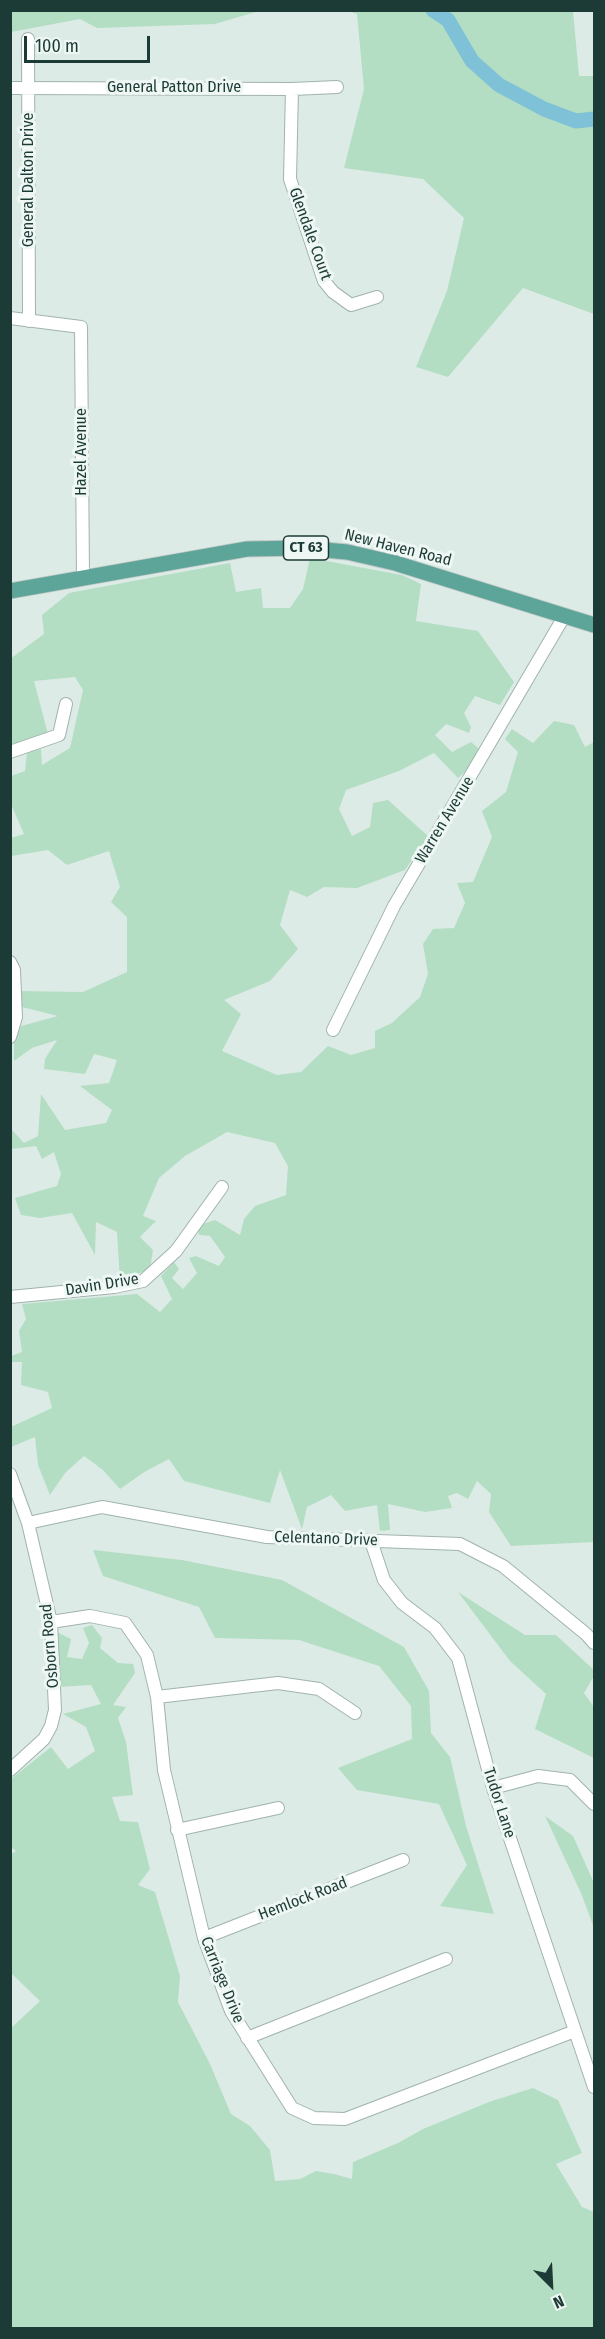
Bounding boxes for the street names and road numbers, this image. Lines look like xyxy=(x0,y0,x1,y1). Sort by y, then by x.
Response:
street label: General Patton Drive xyxy=(107,78,241,98)
street label: General Dalton Drive xyxy=(19,113,39,247)
street label: Glendale Court xyxy=(284,185,336,283)
street label: Hazel Avenue xyxy=(72,408,92,496)
street label: New Haven Road xyxy=(343,525,453,571)
road number: CT 63 xyxy=(284,536,328,560)
street label: Warren Avenue xyxy=(411,773,479,867)
street label: Davin Drive xyxy=(64,1270,140,1300)
street label: Celentano Drive xyxy=(274,1528,378,1550)
street label: Osborn Road xyxy=(37,1603,63,1689)
street label: Tudor Lane xyxy=(479,1765,519,1841)
street label: Hemlock Road xyxy=(256,1873,350,1925)
street label: Carriage Drive xyxy=(196,1934,248,2026)

